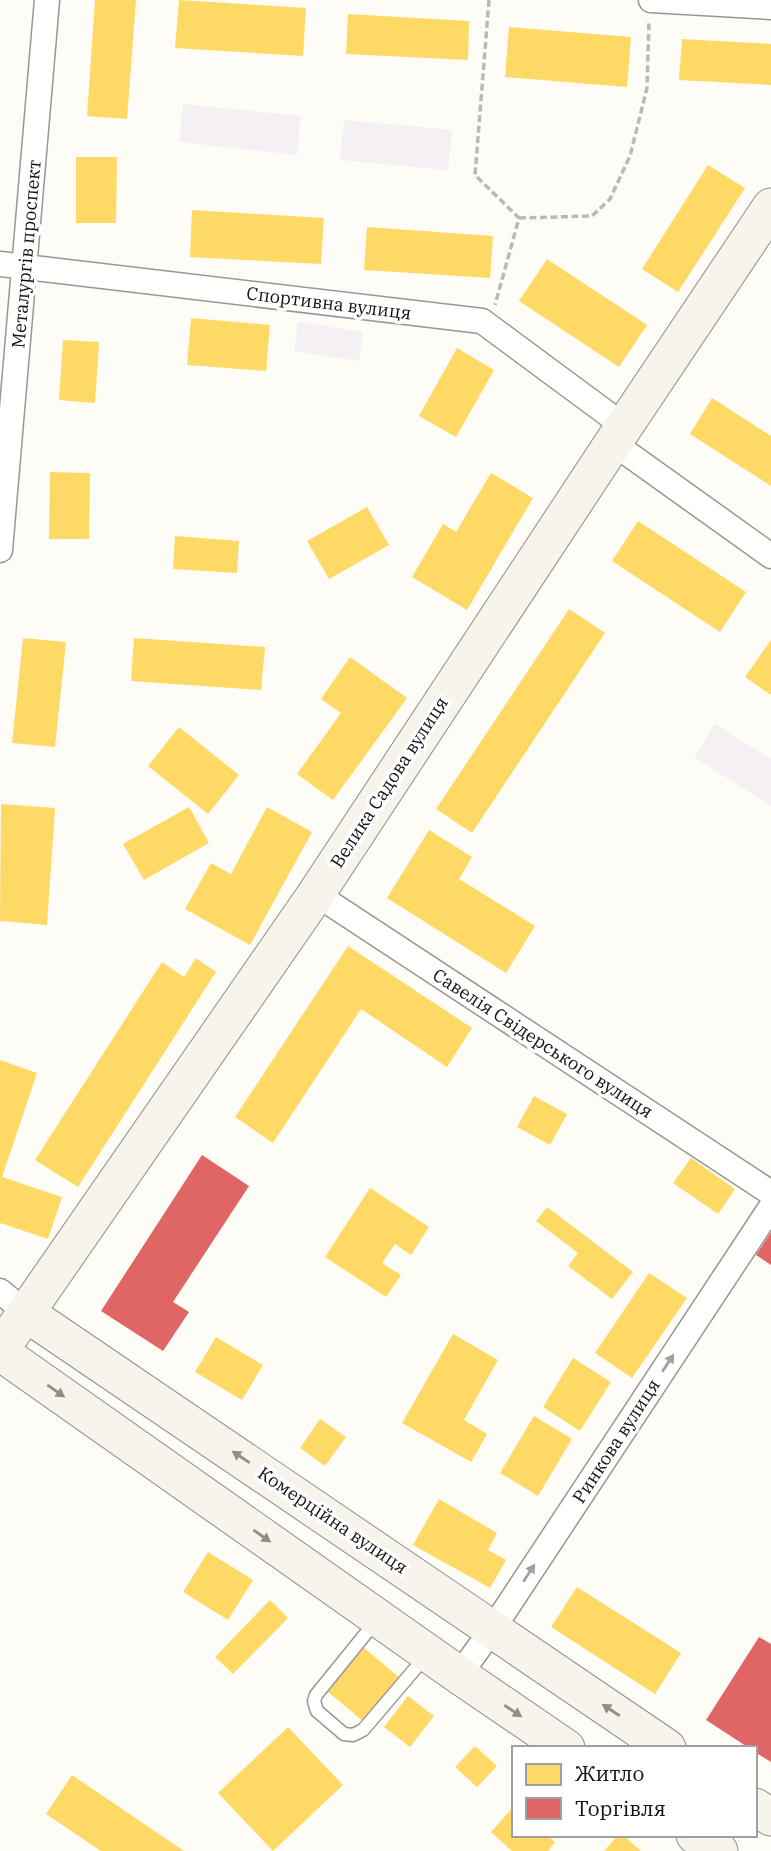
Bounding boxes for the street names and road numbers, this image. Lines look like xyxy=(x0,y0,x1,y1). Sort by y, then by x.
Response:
street label: Металургів проспект xyxy=(6,159,46,349)
street label: Спортивна вулиця xyxy=(245,281,413,325)
street label: Велика Садова вулиця xyxy=(325,692,453,872)
street label: Савелія Свідерського вулиця xyxy=(429,963,657,1123)
street label: Ринкова вулиця xyxy=(567,1375,665,1507)
street label: Комерційна вулиця xyxy=(254,1461,412,1579)

